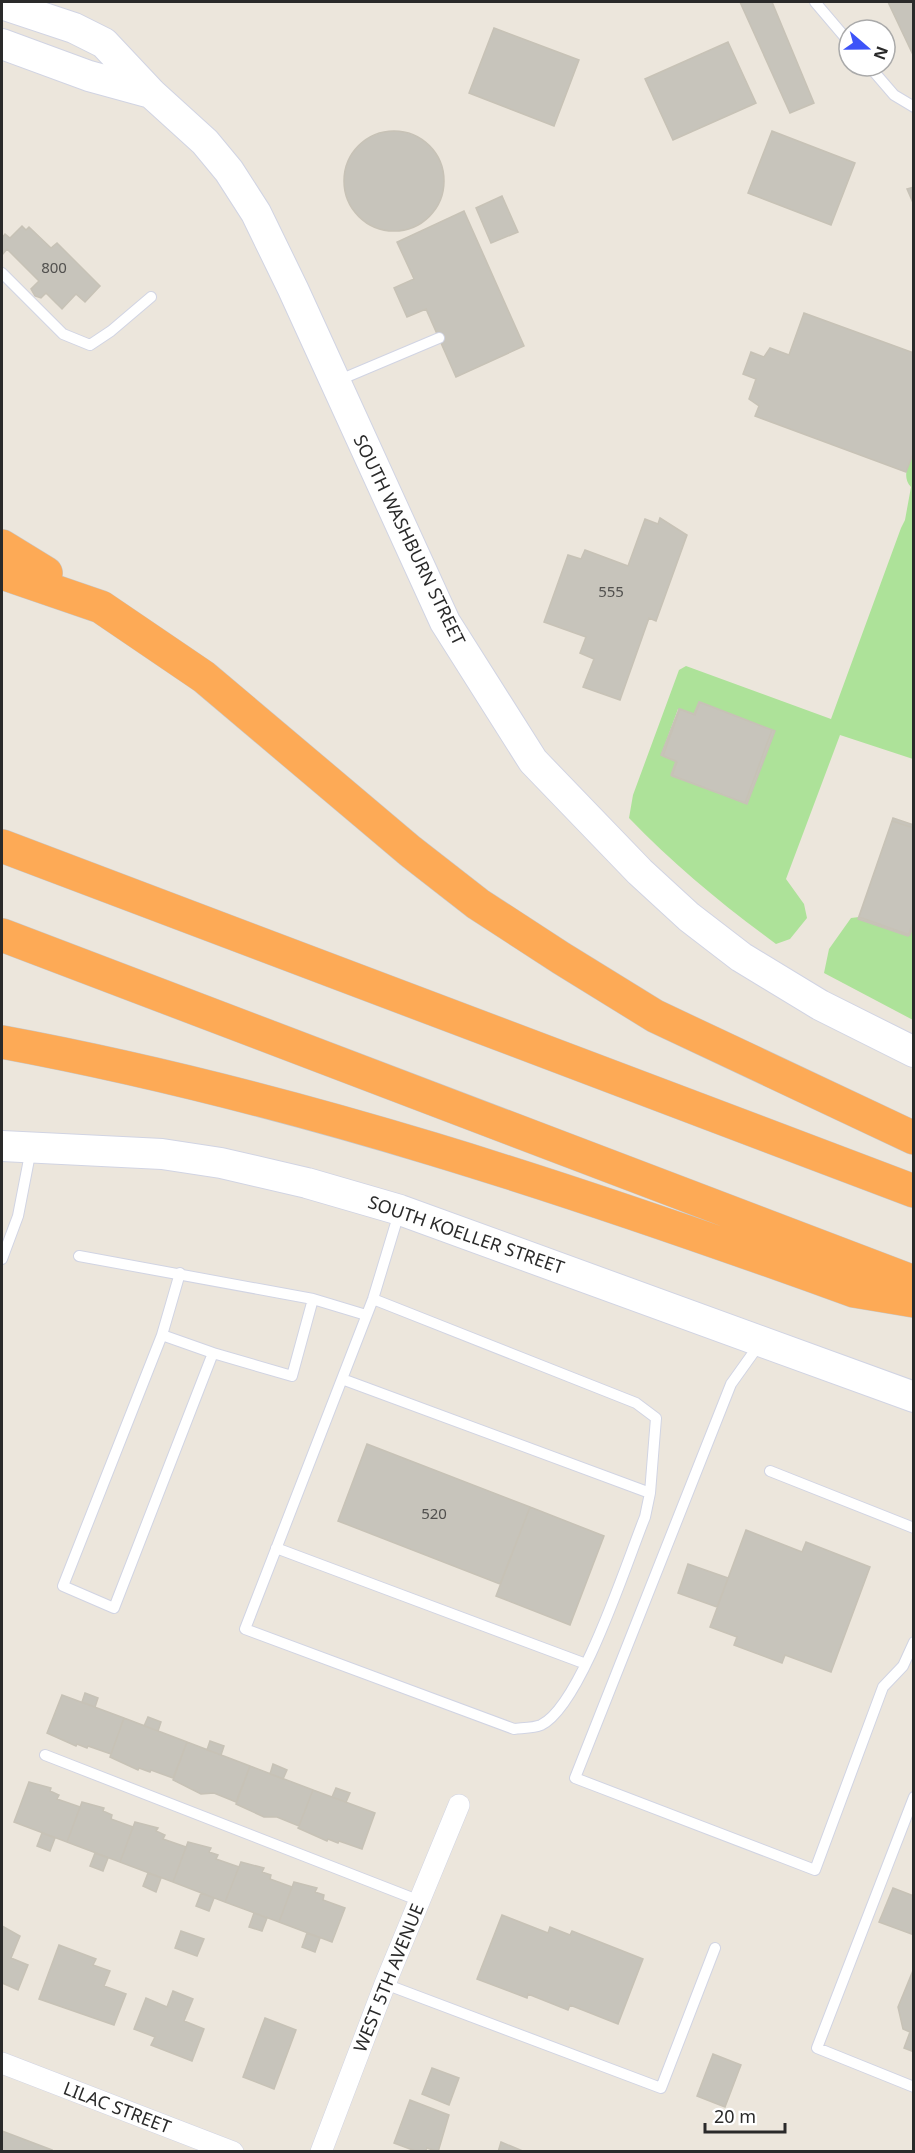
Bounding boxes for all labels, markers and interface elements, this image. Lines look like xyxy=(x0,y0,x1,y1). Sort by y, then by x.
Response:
north arrow xyxy=(837,18,897,78)
text: N xyxy=(869,43,894,63)
house number: 800 xyxy=(41,257,67,277)
street label: SOUTH WASHBURN STREET xyxy=(348,430,471,649)
house number: 555 xyxy=(598,581,624,601)
street label: SOUTH KOELLER STREET xyxy=(365,1189,568,1279)
house number: 520 xyxy=(421,1503,447,1523)
street label: WEST 5TH AVENUE xyxy=(347,1900,429,2055)
street label: LILAC STREET xyxy=(60,2076,175,2139)
scale bar xyxy=(705,2096,784,2134)
text: 20 m xyxy=(714,2104,756,2128)

